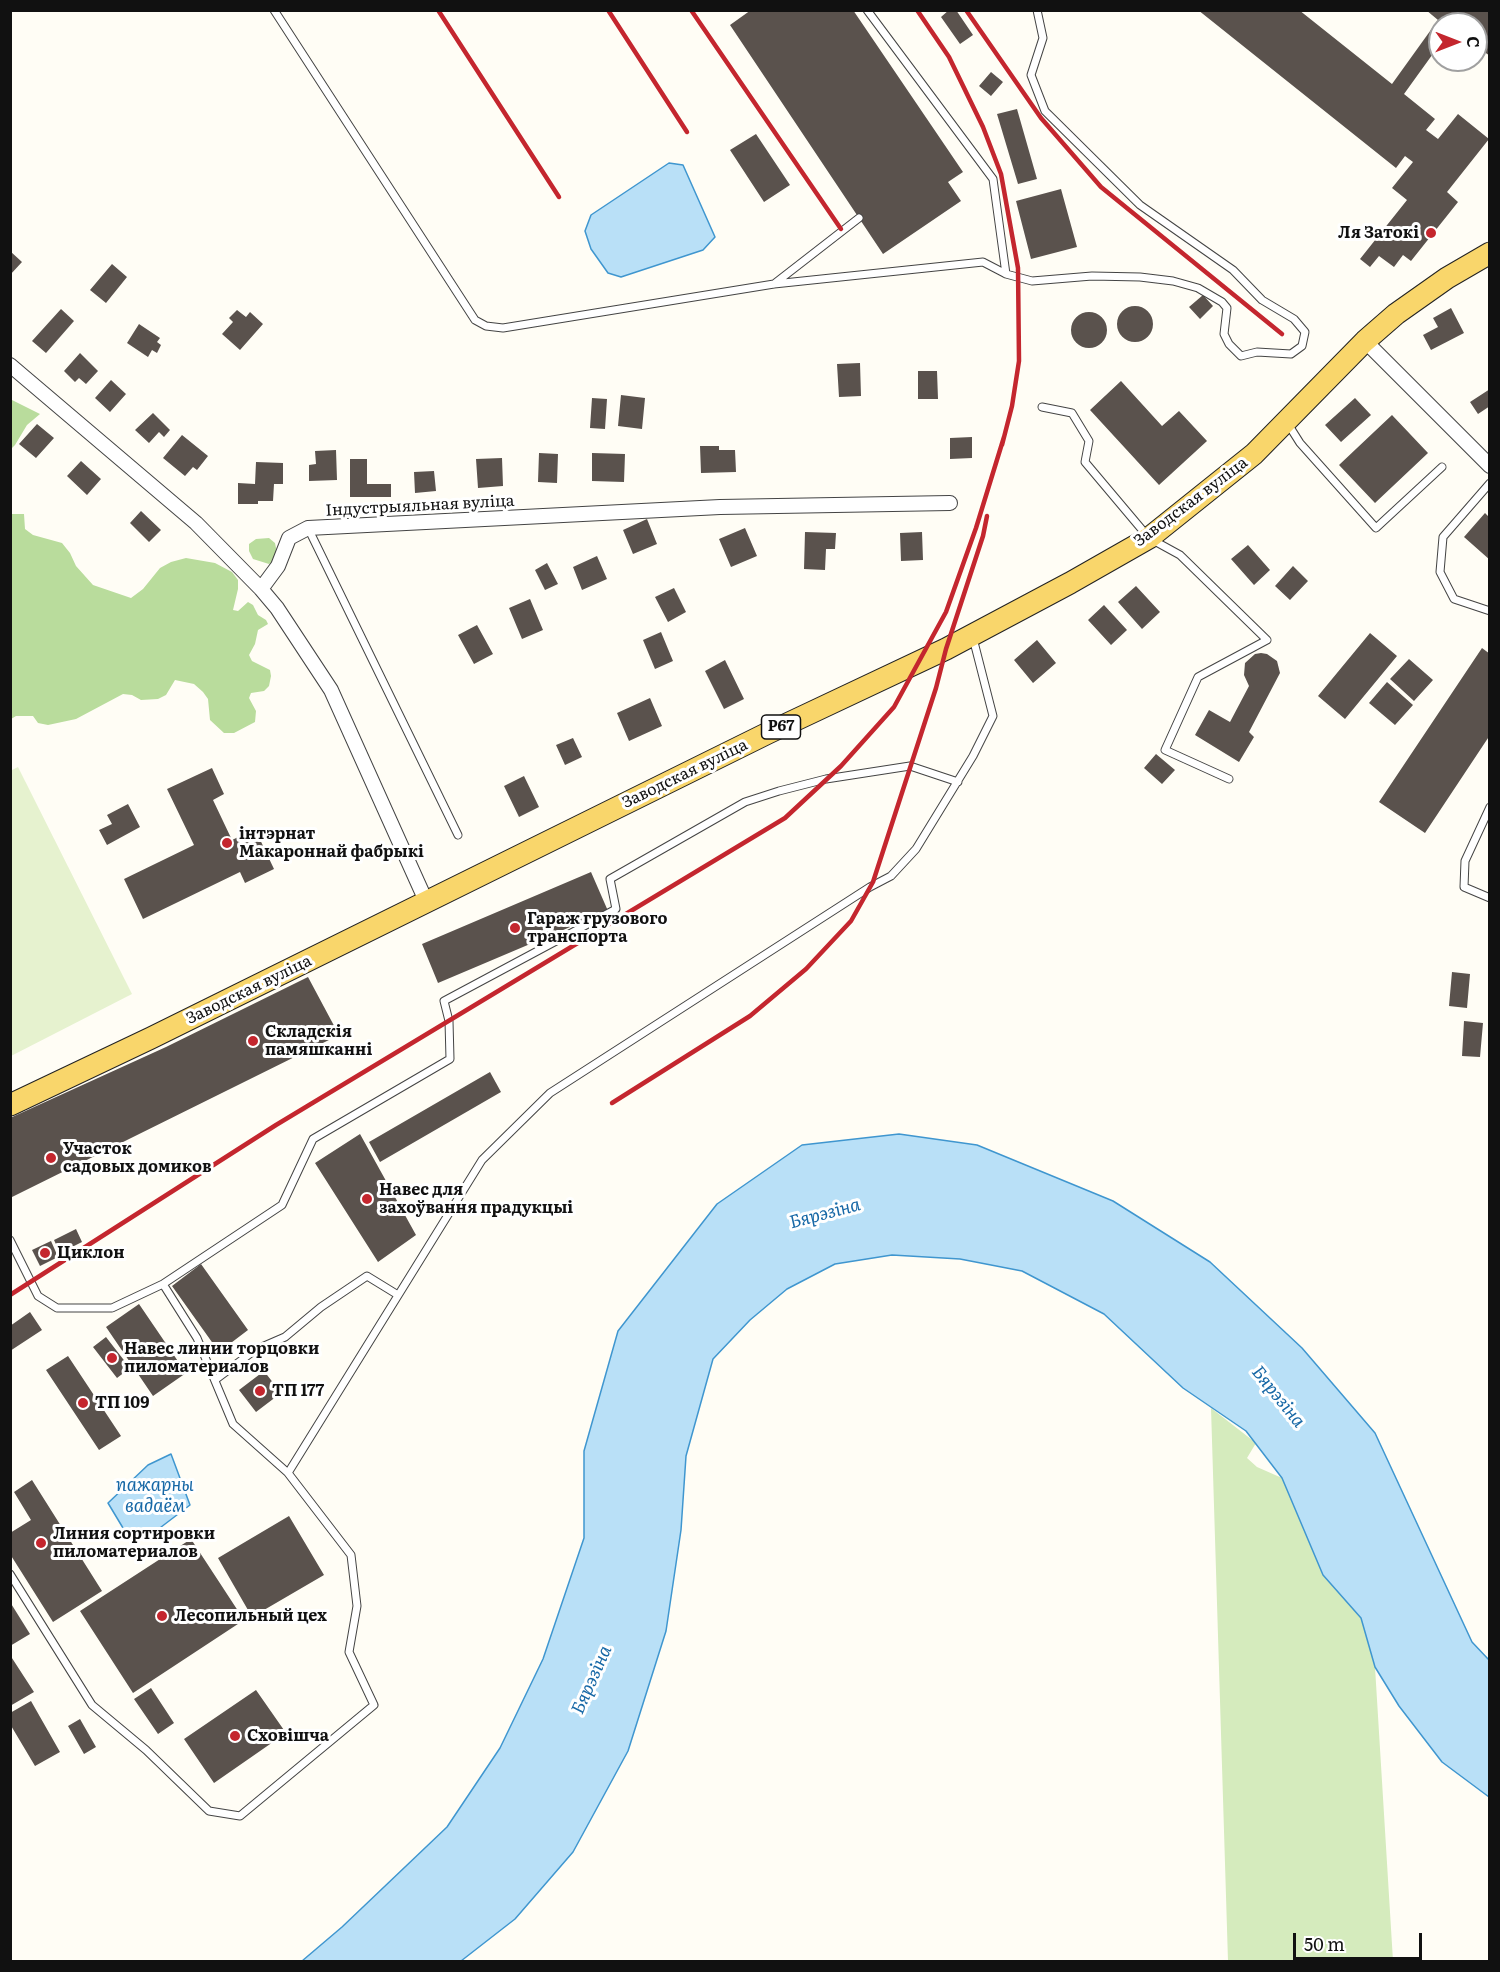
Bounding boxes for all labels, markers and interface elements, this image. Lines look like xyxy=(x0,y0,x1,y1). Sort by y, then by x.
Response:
north arrow xyxy=(1428,12,1488,72)
text: С xyxy=(1462,36,1486,48)
place label: Ля Затокі xyxy=(1338,223,1419,243)
marker: Ля Затокі xyxy=(1424,226,1438,240)
street label: Заводская вуліца xyxy=(1131,453,1251,551)
street label: Індустрыяльная вуліца xyxy=(325,491,515,521)
road number: Р67 xyxy=(762,715,800,739)
street label: Заводская вуліца xyxy=(619,735,751,813)
place label: інтэрнат Макароннай фабрыкі xyxy=(239,824,424,862)
marker: інтэрнат Макароннай фабрыкі xyxy=(220,836,234,850)
place label: Гараж грузового транспорта xyxy=(527,909,668,947)
marker: Гараж грузового транспорта xyxy=(508,921,522,935)
street label: Заводская вуліца xyxy=(183,951,315,1029)
place label: Складскія памяшканні xyxy=(265,1022,372,1060)
marker: Складскія памяшканні xyxy=(246,1034,260,1048)
place label: Участок садовых домиков xyxy=(63,1139,212,1177)
marker: Участок садовых домиков xyxy=(44,1151,58,1165)
place label: Навес для захоўвання прадукцыі xyxy=(379,1180,573,1218)
marker: Навес для захоўвання прадукцыі xyxy=(360,1192,374,1206)
water label: Бярэзіна xyxy=(787,1194,863,1234)
place label: Циклон xyxy=(57,1243,124,1263)
marker: Циклон xyxy=(38,1246,52,1260)
place label: Навес линии торцовки пиломатериалов xyxy=(124,1339,319,1377)
marker: Навес линии торцовки пиломатериалов xyxy=(105,1351,119,1365)
water label: Бярэзіна xyxy=(1247,1362,1309,1432)
place label: ТП 177 xyxy=(272,1381,324,1401)
marker: ТП 177 xyxy=(253,1384,267,1398)
place label: ТП 109 xyxy=(95,1393,149,1413)
marker: ТП 109 xyxy=(76,1396,90,1410)
water label: пажарны вадаём xyxy=(116,1475,194,1518)
place label: Линия сортировки пиломатериалов xyxy=(53,1524,215,1562)
marker: Линия сортировки пиломатериалов xyxy=(34,1536,48,1550)
place label: Лесопильный цех xyxy=(174,1606,327,1626)
marker: Лесопильный цех xyxy=(155,1609,169,1623)
water label: Бярэзіна xyxy=(567,1642,617,1718)
place label: Сховішча xyxy=(247,1726,329,1746)
marker: Сховішча xyxy=(228,1729,242,1743)
scale bar xyxy=(1296,1921,1425,1959)
text: 50 m xyxy=(1304,1930,1345,1957)

